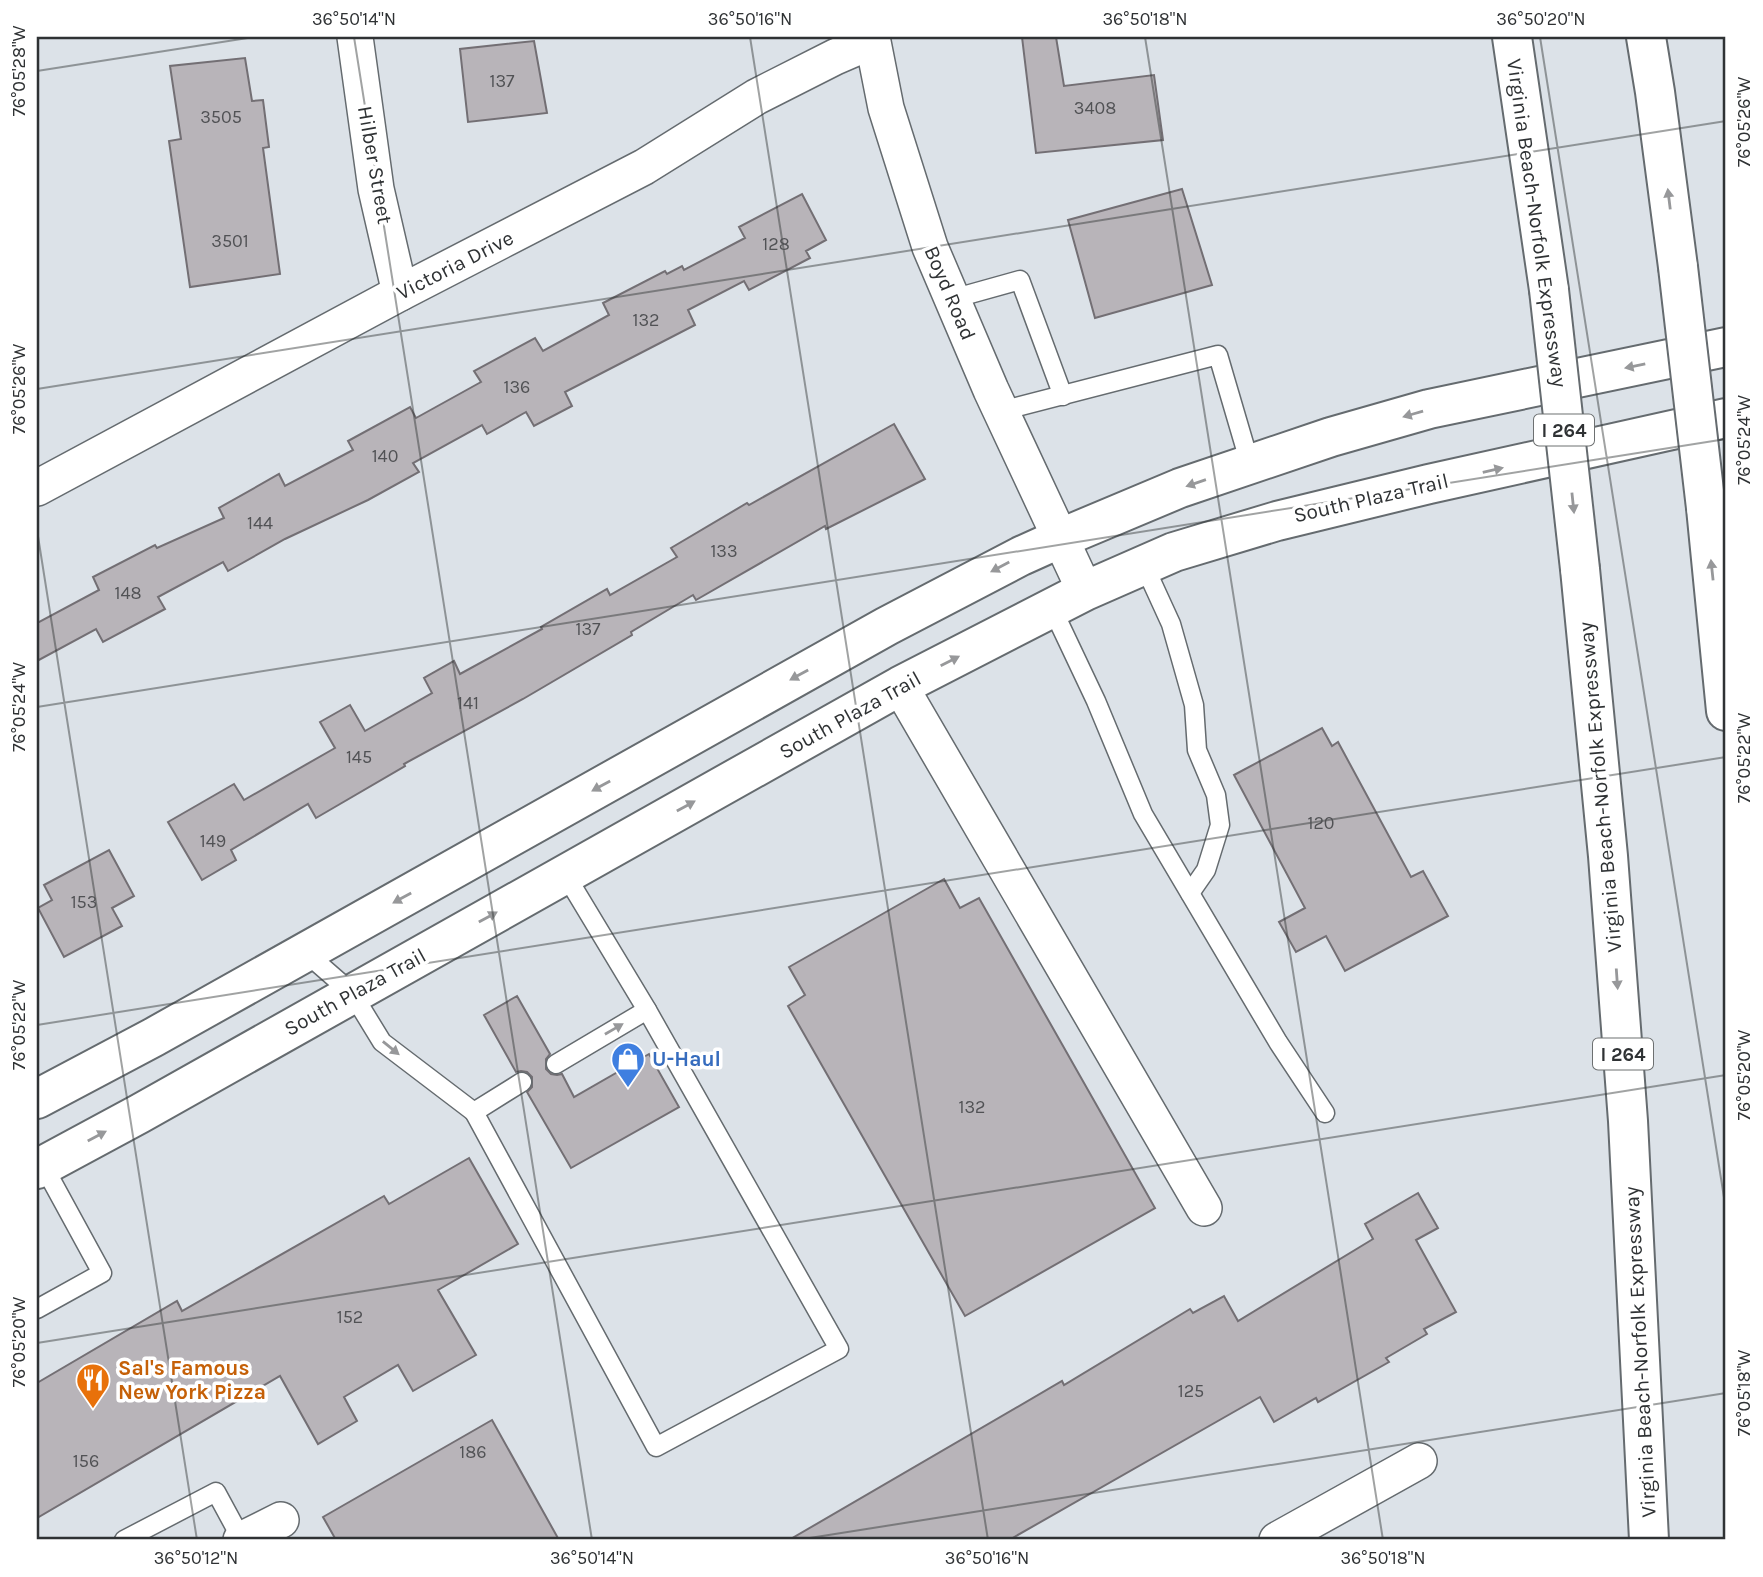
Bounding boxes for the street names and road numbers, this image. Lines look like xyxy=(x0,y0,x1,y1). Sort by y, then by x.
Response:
street label: Virginia Beach-Norfolk Expressway xyxy=(1502,57,1572,389)
street label: Hilber Street xyxy=(353,104,397,226)
street label: Victoria Drive xyxy=(393,225,517,305)
street label: Boyd Road xyxy=(919,242,981,344)
road number: I 264 xyxy=(1534,414,1594,446)
street label: South Plaza Trail xyxy=(1291,469,1451,527)
street label: Virginia Beach-Norfolk Expressway xyxy=(1574,620,1626,953)
street label: South Plaza Trail xyxy=(775,666,925,764)
street label: South Plaza Trail xyxy=(280,943,430,1041)
road number: I 264 xyxy=(1593,1038,1653,1070)
street label: Virginia Beach-Norfolk Expressway xyxy=(1619,1186,1661,1518)

